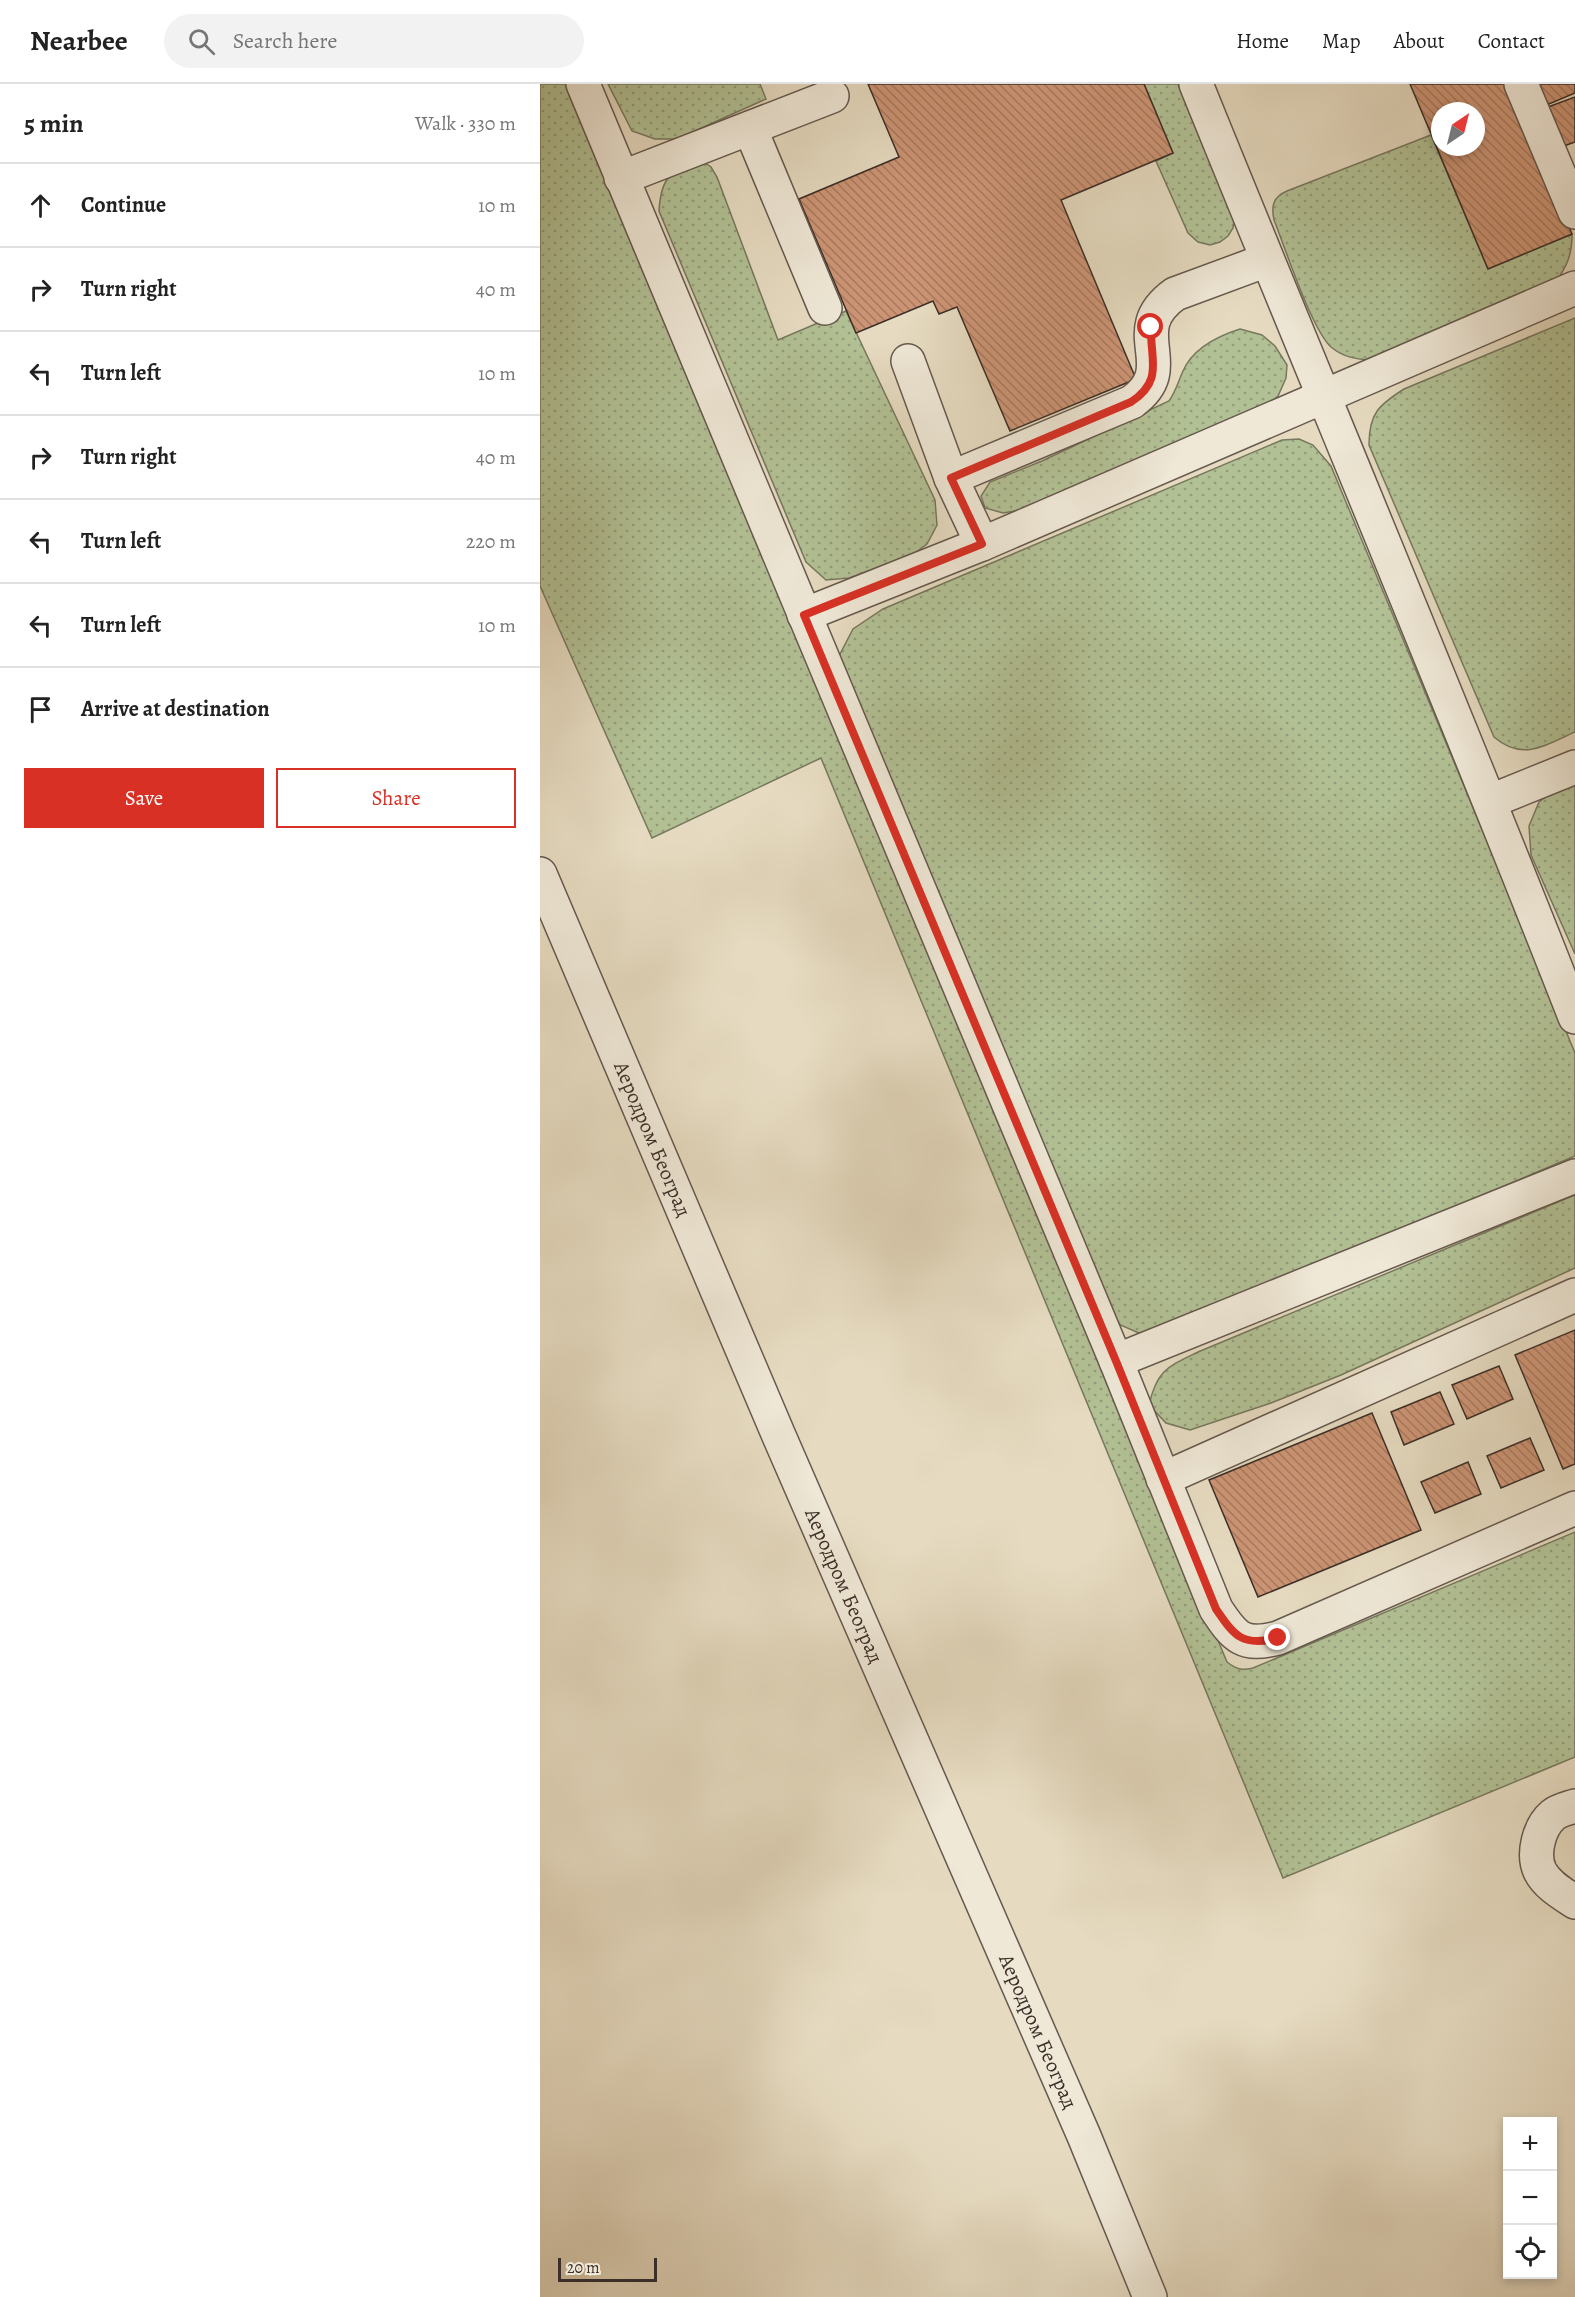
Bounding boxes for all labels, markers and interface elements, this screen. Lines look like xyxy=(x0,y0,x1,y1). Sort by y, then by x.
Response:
search box xyxy=(164,14,584,68)
text: Nearbee xyxy=(30,22,128,60)
icon: search xyxy=(185,25,218,58)
text: Search here xyxy=(233,26,337,56)
text: Home xyxy=(1236,27,1289,55)
text: Map xyxy=(1322,27,1360,55)
text: About xyxy=(1393,27,1445,55)
text: Contact xyxy=(1478,27,1545,55)
north arrow xyxy=(1431,102,1485,156)
text: 5 min xyxy=(24,106,84,141)
text: Walk · 330 m xyxy=(415,110,516,137)
icon: ahead xyxy=(24,189,57,222)
text: Continue xyxy=(81,190,166,220)
text: 10 m xyxy=(478,192,516,219)
icon: right xyxy=(24,273,57,306)
text: Turn right xyxy=(81,274,177,304)
text: 40 m xyxy=(476,276,516,303)
route start xyxy=(1137,313,1163,339)
icon: left xyxy=(24,357,57,390)
text: Turn left xyxy=(81,358,161,388)
text: 10 m xyxy=(478,360,516,387)
icon: right xyxy=(24,441,57,474)
text: Turn right xyxy=(81,442,177,472)
text: 40 m xyxy=(476,444,516,471)
icon: left xyxy=(24,525,57,558)
text: Turn left xyxy=(81,526,161,556)
text: 220 m xyxy=(466,528,516,555)
icon: left xyxy=(24,609,57,642)
text: Turn left xyxy=(81,610,161,640)
text: 10 m xyxy=(478,612,516,639)
icon: arrive xyxy=(24,693,57,726)
text: Arrive at destination xyxy=(81,694,270,724)
button: Save xyxy=(24,768,264,828)
button: Share xyxy=(276,768,516,828)
street label: Аеродром Београд xyxy=(607,1056,698,1221)
street label: Аеродром Београд xyxy=(798,1503,890,1667)
route end xyxy=(1264,1624,1290,1650)
street label: Аеродром Београд xyxy=(992,1949,1084,2113)
map controls xyxy=(1503,2117,1557,2279)
button: + xyxy=(1503,2117,1557,2171)
button: − xyxy=(1503,2171,1557,2225)
button: locate xyxy=(1503,2225,1557,2279)
scale bar xyxy=(558,2255,657,2282)
text: 20 m xyxy=(567,2257,600,2279)

